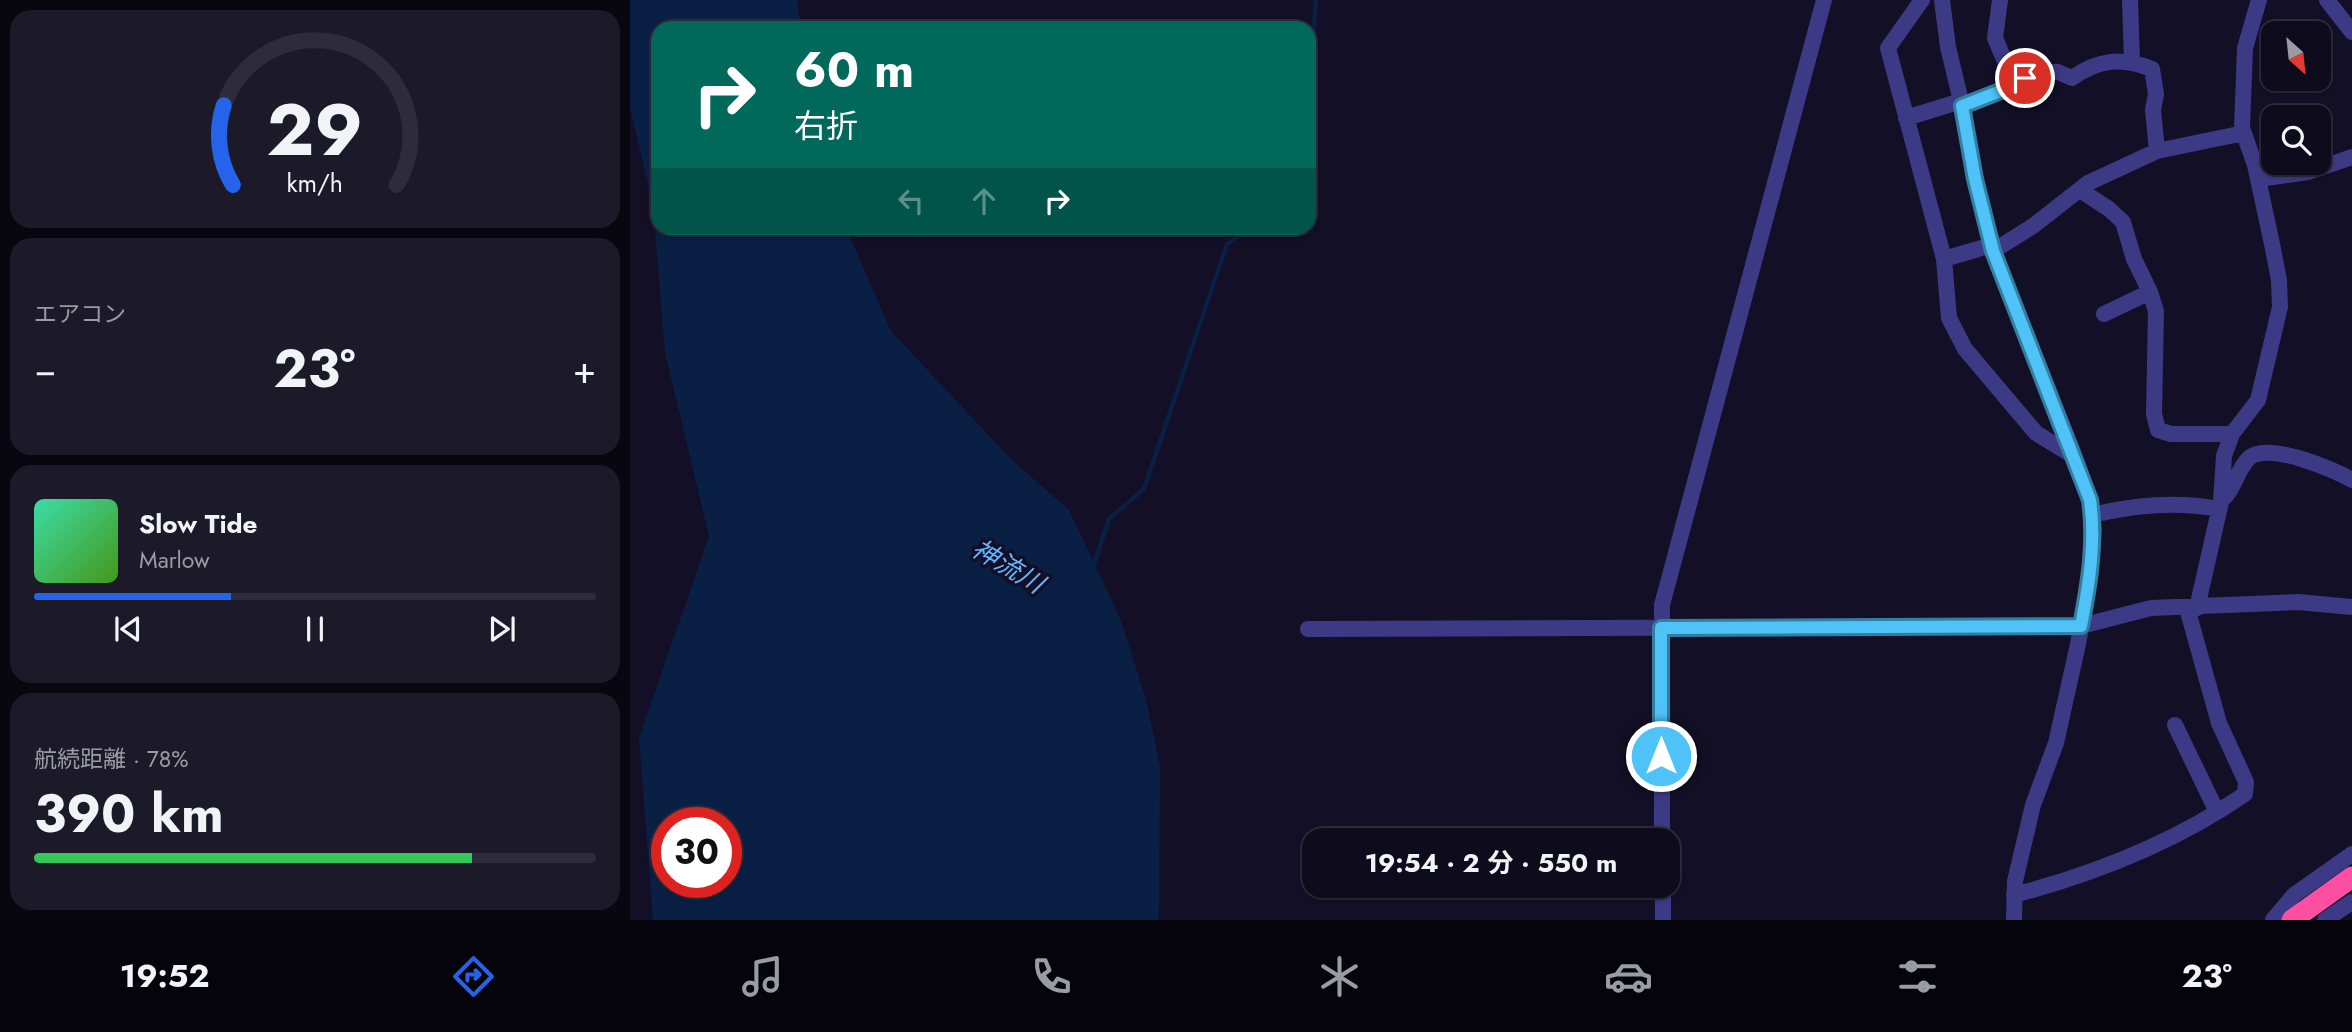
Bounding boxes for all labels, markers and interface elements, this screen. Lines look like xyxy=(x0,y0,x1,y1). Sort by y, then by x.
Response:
north arrow xyxy=(2261,21,2331,91)
map controls xyxy=(2261,21,2331,175)
text: 60 m xyxy=(794,35,914,105)
pin xyxy=(1995,48,2055,108)
icon: right xyxy=(679,49,770,140)
icon: arrive xyxy=(2006,59,2044,97)
text: 29 xyxy=(267,77,363,182)
text: 右折 xyxy=(794,103,858,149)
button: search xyxy=(2261,105,2331,175)
text: km/h xyxy=(287,165,343,201)
icon: left xyxy=(892,182,930,220)
icon: ahead xyxy=(965,182,1003,220)
icon: right xyxy=(1038,182,1076,220)
text: エアコン xyxy=(34,297,126,331)
text: 23° xyxy=(274,331,355,407)
text: − xyxy=(34,342,56,397)
text: + xyxy=(573,342,596,397)
text: Slow Tide xyxy=(139,505,258,543)
water label: 神流川 xyxy=(965,530,1054,604)
text: Marlow xyxy=(139,543,210,577)
icon: previous xyxy=(109,610,147,648)
icon: pause xyxy=(296,610,334,648)
icon: next xyxy=(483,610,521,648)
position arrow xyxy=(1624,719,1698,793)
text: 航続距離 · 78% xyxy=(34,742,189,776)
text: 390 km xyxy=(34,776,224,852)
speed limit sign: 30 xyxy=(651,807,742,898)
text: 19:54 · 2 分 · 550 m xyxy=(1365,844,1617,882)
icon: directions xyxy=(449,952,498,1001)
icon: music xyxy=(738,952,787,1001)
icon: phone xyxy=(1027,952,1076,1001)
icon: climate xyxy=(1315,952,1364,1001)
icon: car xyxy=(1604,952,1653,1001)
icon: filters xyxy=(1893,952,1942,1001)
text: 19:52 xyxy=(120,953,210,999)
text: 23° xyxy=(2182,953,2232,999)

